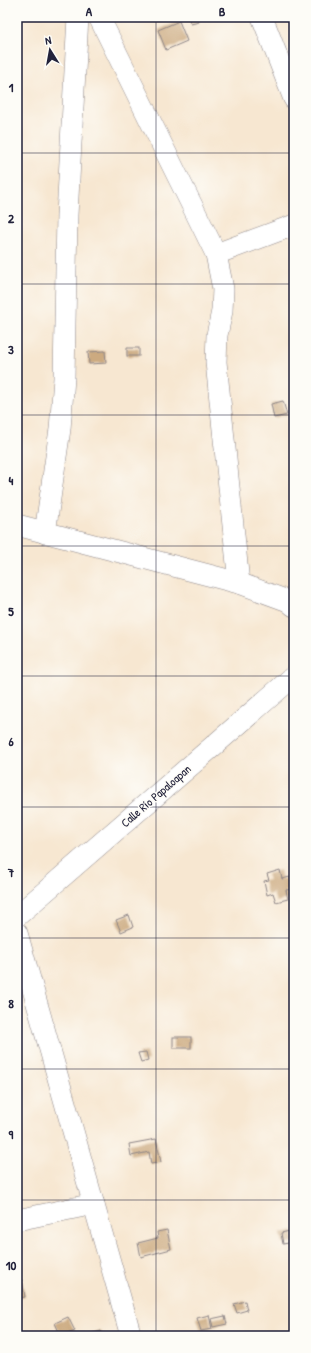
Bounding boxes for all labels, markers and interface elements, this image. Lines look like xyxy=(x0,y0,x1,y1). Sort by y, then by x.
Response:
text: A xyxy=(86,2,93,20)
text: B xyxy=(219,2,226,20)
north arrow xyxy=(30,30,70,70)
text: N xyxy=(44,33,52,48)
text: 1 xyxy=(9,78,14,96)
text: 2 xyxy=(8,209,15,227)
text: 3 xyxy=(8,340,14,358)
text: 4 xyxy=(9,471,14,489)
text: 5 xyxy=(8,602,14,620)
text: 6 xyxy=(8,732,14,750)
street label: Calle Río Papaloapan xyxy=(117,760,194,831)
text: 7 xyxy=(7,863,15,881)
text: 8 xyxy=(8,994,14,1012)
text: 9 xyxy=(9,1125,14,1143)
text: 10 xyxy=(6,1256,16,1274)

